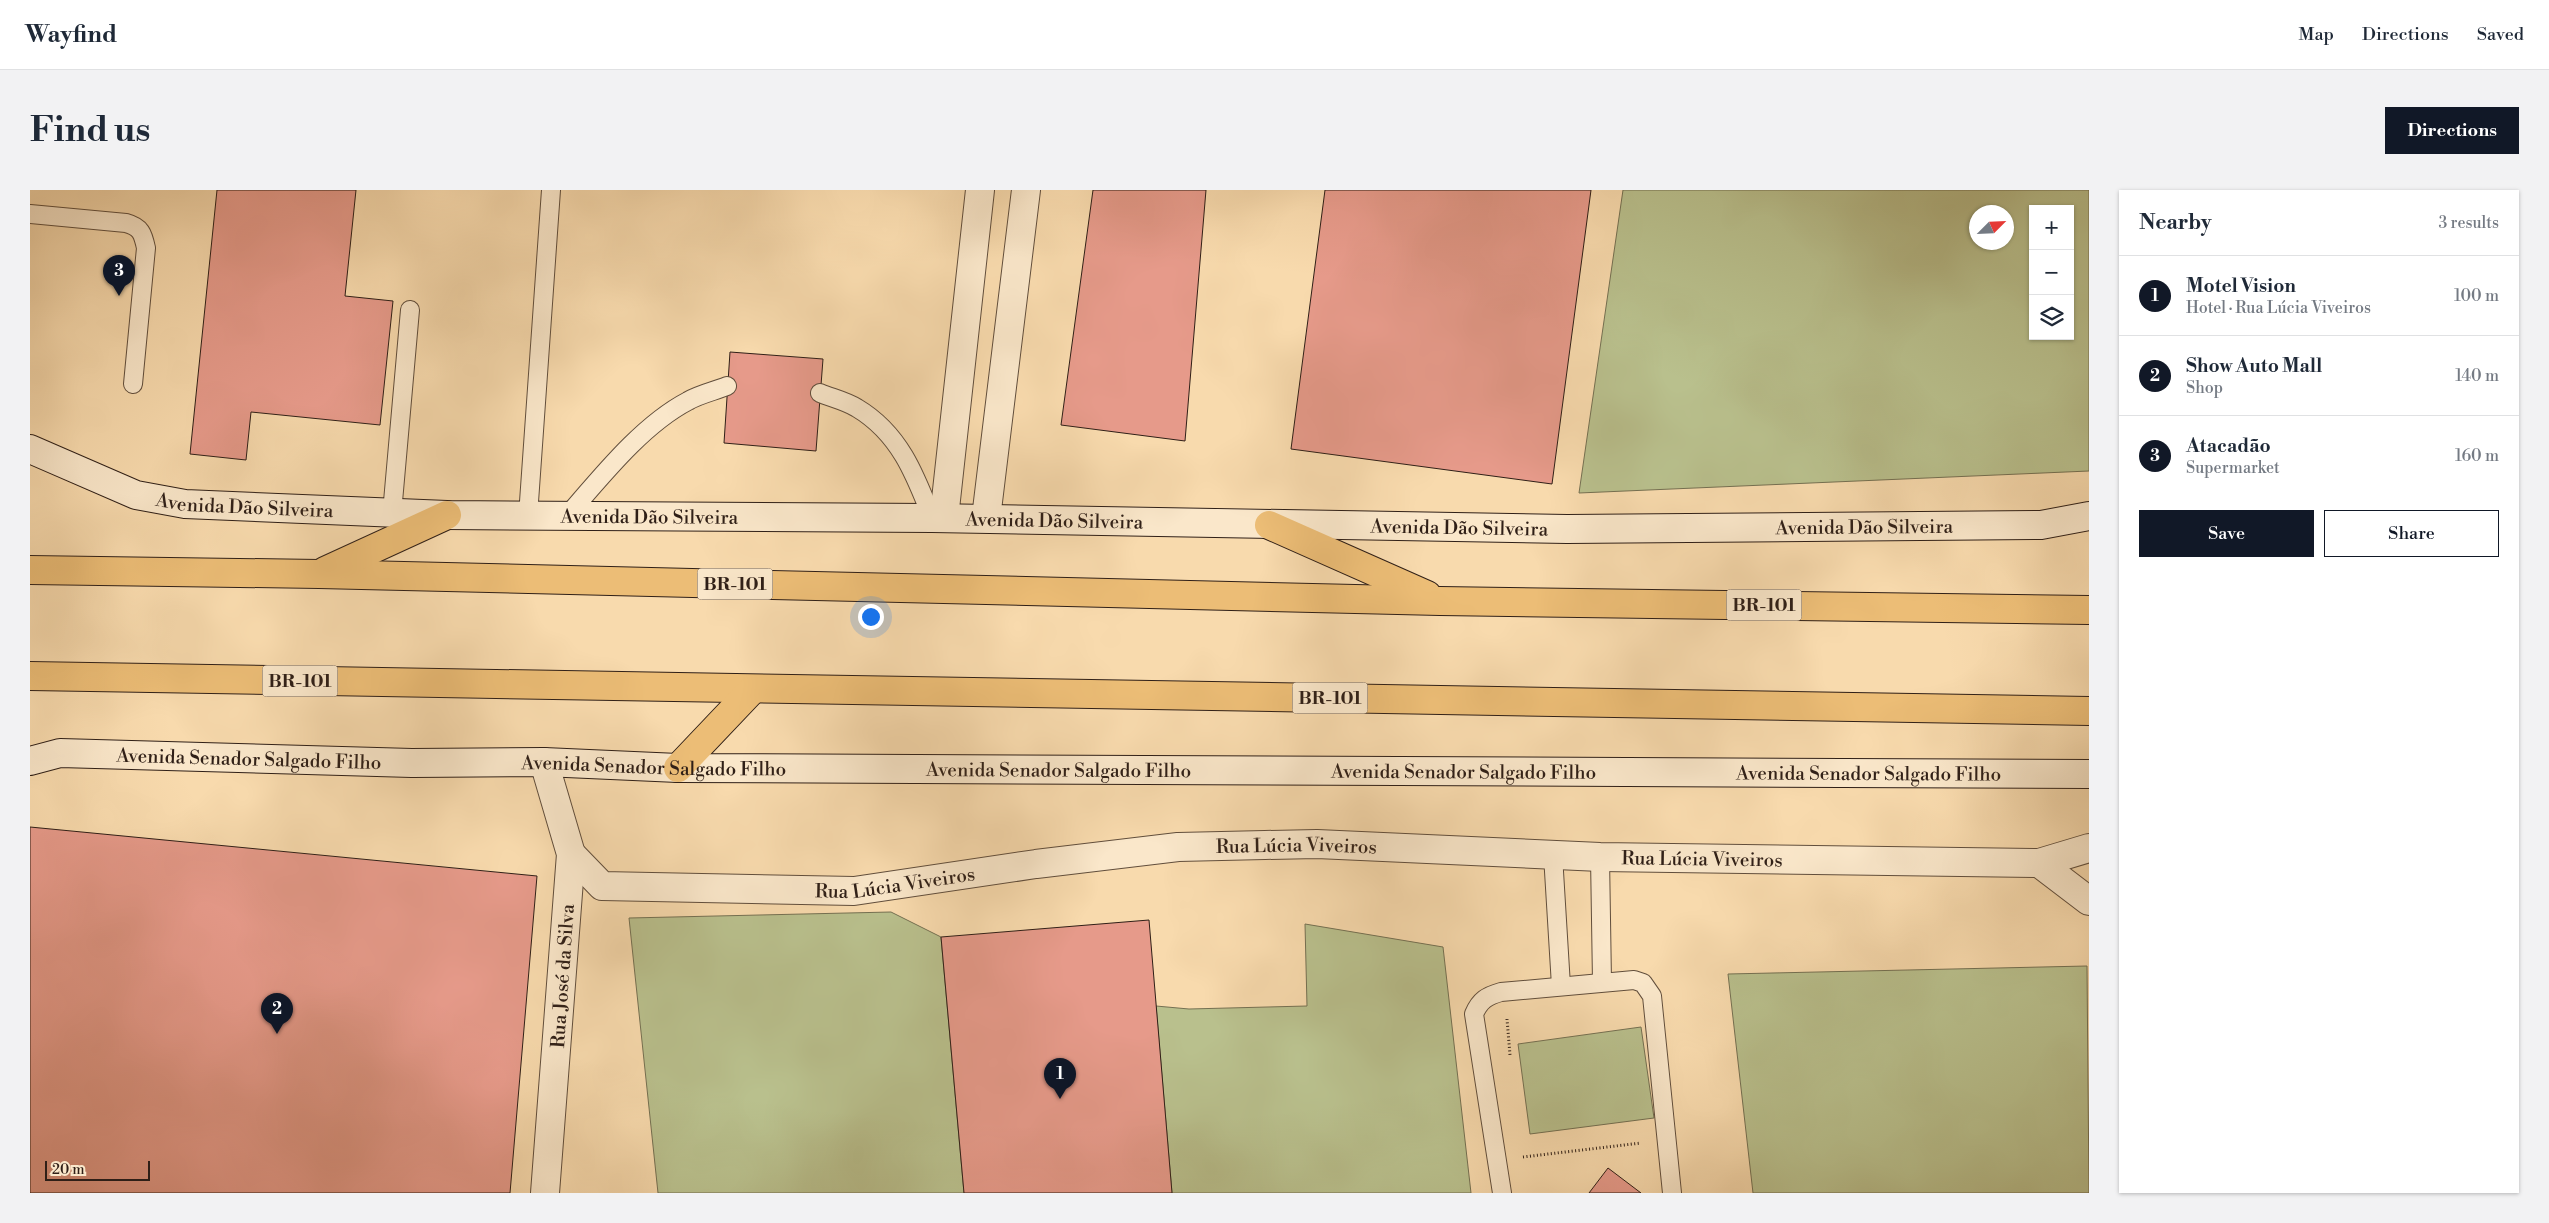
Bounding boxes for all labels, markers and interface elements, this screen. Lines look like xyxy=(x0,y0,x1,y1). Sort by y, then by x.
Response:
text: Wayfind xyxy=(25,20,117,50)
text: Map xyxy=(2298,23,2334,46)
text: Directions xyxy=(2362,23,2449,46)
text: Saved xyxy=(2477,23,2524,46)
button: Directions xyxy=(2385,107,2519,154)
text: Find us xyxy=(30,109,150,152)
north arrow xyxy=(1969,205,2014,250)
map controls xyxy=(2029,205,2074,340)
button: + xyxy=(2029,205,2074,250)
text: Nearby xyxy=(2139,210,2212,236)
text: 3 results xyxy=(2438,213,2499,233)
button: − xyxy=(2029,250,2074,295)
pin: 3 xyxy=(103,255,135,296)
text: Motel Vision xyxy=(2186,274,2296,298)
text: 1 xyxy=(2151,286,2159,306)
text: 100 m xyxy=(2454,286,2499,306)
button: layers xyxy=(2029,295,2074,340)
text: Hotel · Rua Lúcia Viveiros xyxy=(2186,298,2371,318)
text: Show Auto Mall xyxy=(2186,354,2322,378)
text: 2 xyxy=(2150,366,2160,386)
text: 140 m xyxy=(2455,366,2499,386)
text: Shop xyxy=(2186,378,2223,398)
text: Atacadão xyxy=(2186,434,2271,458)
text: 3 xyxy=(2150,446,2160,466)
text: 160 m xyxy=(2455,446,2499,466)
text: Supermarket xyxy=(2186,458,2280,478)
street label: Avenida Dão Silveira xyxy=(153,488,334,523)
street label: Avenida Dão Silveira xyxy=(559,505,739,530)
street label: Avenida Dão Silveira xyxy=(964,508,1144,535)
button: Save xyxy=(2139,510,2314,557)
button: Share xyxy=(2324,510,2499,557)
street label: Avenida Dão Silveira xyxy=(1369,515,1549,542)
street label: Avenida Dão Silveira xyxy=(1774,515,1954,540)
road number: BR-101 xyxy=(698,568,772,599)
road number: BR-101 xyxy=(1726,590,1802,620)
your location xyxy=(858,604,884,630)
road number: BR-101 xyxy=(262,666,338,696)
road number: BR-101 xyxy=(1292,682,1368,714)
street label: Avenida Senador Salgado Filho xyxy=(115,744,382,775)
street label: Avenida Senador Salgado Filho xyxy=(520,751,786,781)
street label: Avenida Senador Salgado Filho xyxy=(925,758,1191,783)
street label: Avenida Senador Salgado Filho xyxy=(1330,760,1596,785)
street label: Avenida Senador Salgado Filho xyxy=(1735,761,2001,787)
street label: Rua Lúcia Viveiros xyxy=(1216,833,1377,860)
street label: Rua Lúcia Viveiros xyxy=(1621,846,1783,872)
street label: Rua Lúcia Viveiros xyxy=(815,862,977,904)
street label: Rua José da Silva xyxy=(546,903,580,1049)
pin: 2 xyxy=(261,993,293,1034)
pin: 1 xyxy=(1044,1058,1076,1099)
scale bar xyxy=(45,1158,150,1181)
text: 20 m xyxy=(52,1161,84,1179)

